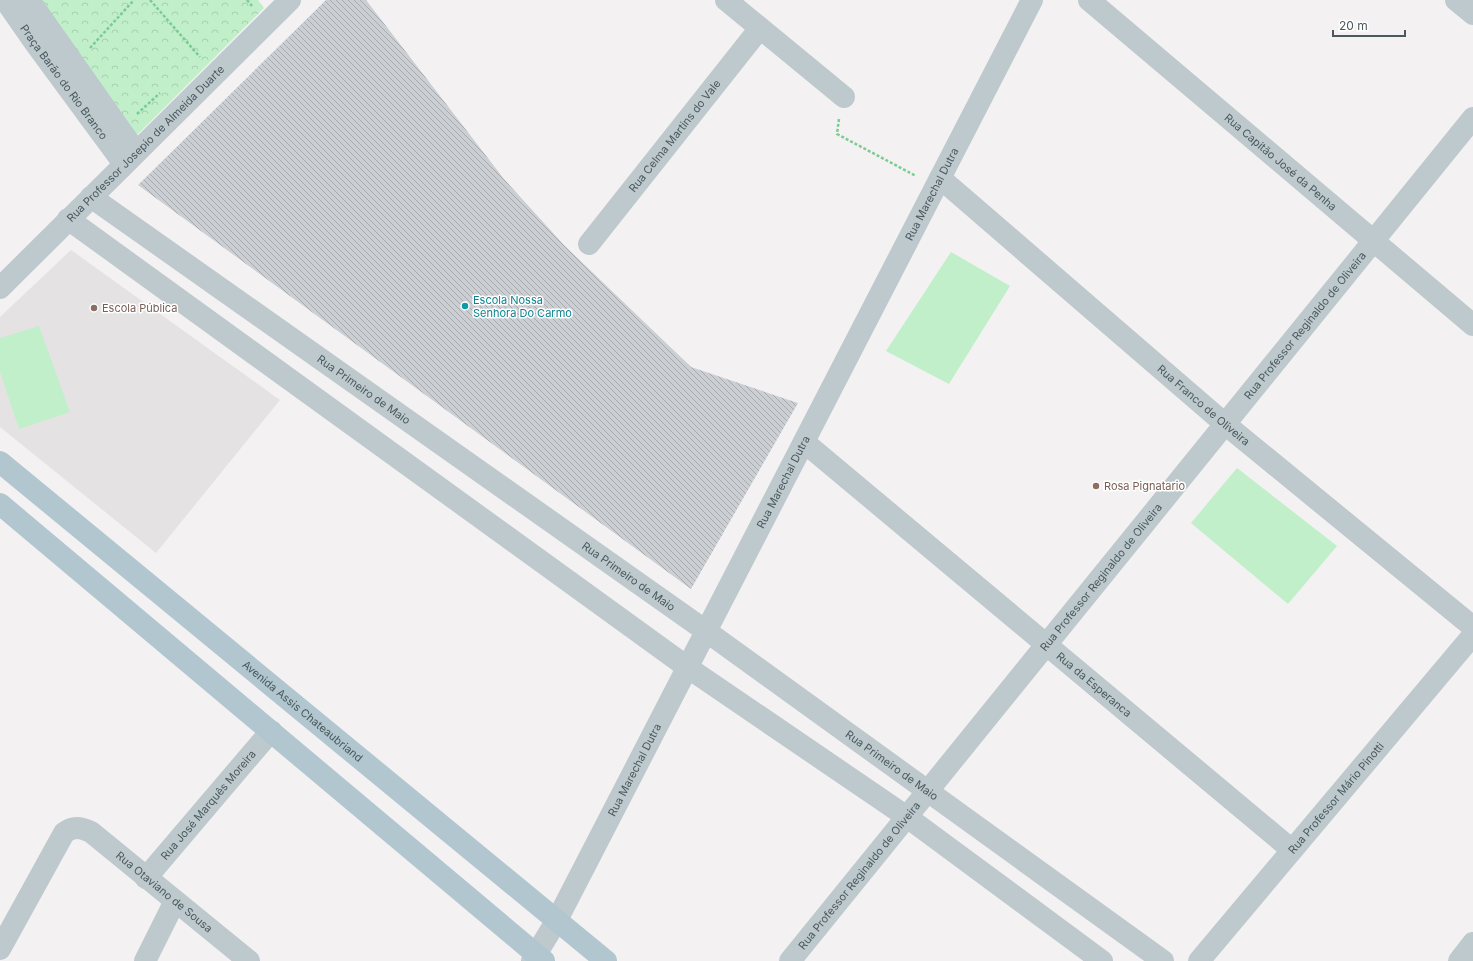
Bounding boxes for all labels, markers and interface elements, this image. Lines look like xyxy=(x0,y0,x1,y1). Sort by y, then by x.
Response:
scale bar xyxy=(1333,12,1405,38)
text: 20 m xyxy=(1339,18,1368,33)
street label: Praça Barão do Rio Branco xyxy=(17,22,111,143)
street label: Rua Professor Josepio de Almeida Duarte xyxy=(64,62,227,225)
street label: Rua Celma Martins do Vale xyxy=(626,77,724,195)
street label: Rua Capitão José da Penha xyxy=(1222,111,1340,214)
street label: Rua Marechal Dutra xyxy=(902,145,962,243)
street label: Rua Professor Reginaldo de Oliveira xyxy=(1241,249,1369,402)
place label: Escola Nossa Senhora Do Carmo xyxy=(473,293,572,320)
place label: Escola Pública xyxy=(102,301,177,315)
marker: Escola Nossa Senhora Do Carmo xyxy=(460,301,470,311)
marker: Escola Pública xyxy=(89,303,99,313)
street label: Rua Primeiro de Maio xyxy=(315,352,414,428)
street label: Rua Franco de Oliveira xyxy=(1154,362,1253,449)
street label: Rua Marechal Dutra xyxy=(753,433,813,531)
place label: Rosa Pignatario xyxy=(1104,479,1186,493)
marker: Rosa Pignatario xyxy=(1091,481,1101,491)
street label: Rua Professor Reginaldo de Oliveira xyxy=(1037,500,1165,654)
street label: Rua Primeiro de Maio xyxy=(579,539,678,614)
street label: Rua da Esperanca xyxy=(1053,649,1135,720)
street label: Avenida Assis Chateaubriand xyxy=(240,657,366,765)
street label: Rua Marechal Dutra xyxy=(605,721,664,819)
street label: Rua Primeiro de Maio xyxy=(843,727,941,804)
street label: Rua Professor Mário Pinotti xyxy=(1285,739,1387,857)
street label: Rua José Marquês Moreira xyxy=(158,747,259,863)
street label: Rua Professor Reginaldo de Oliveira xyxy=(795,799,923,952)
street label: Rua Otaviano de Sousa xyxy=(113,848,216,935)

